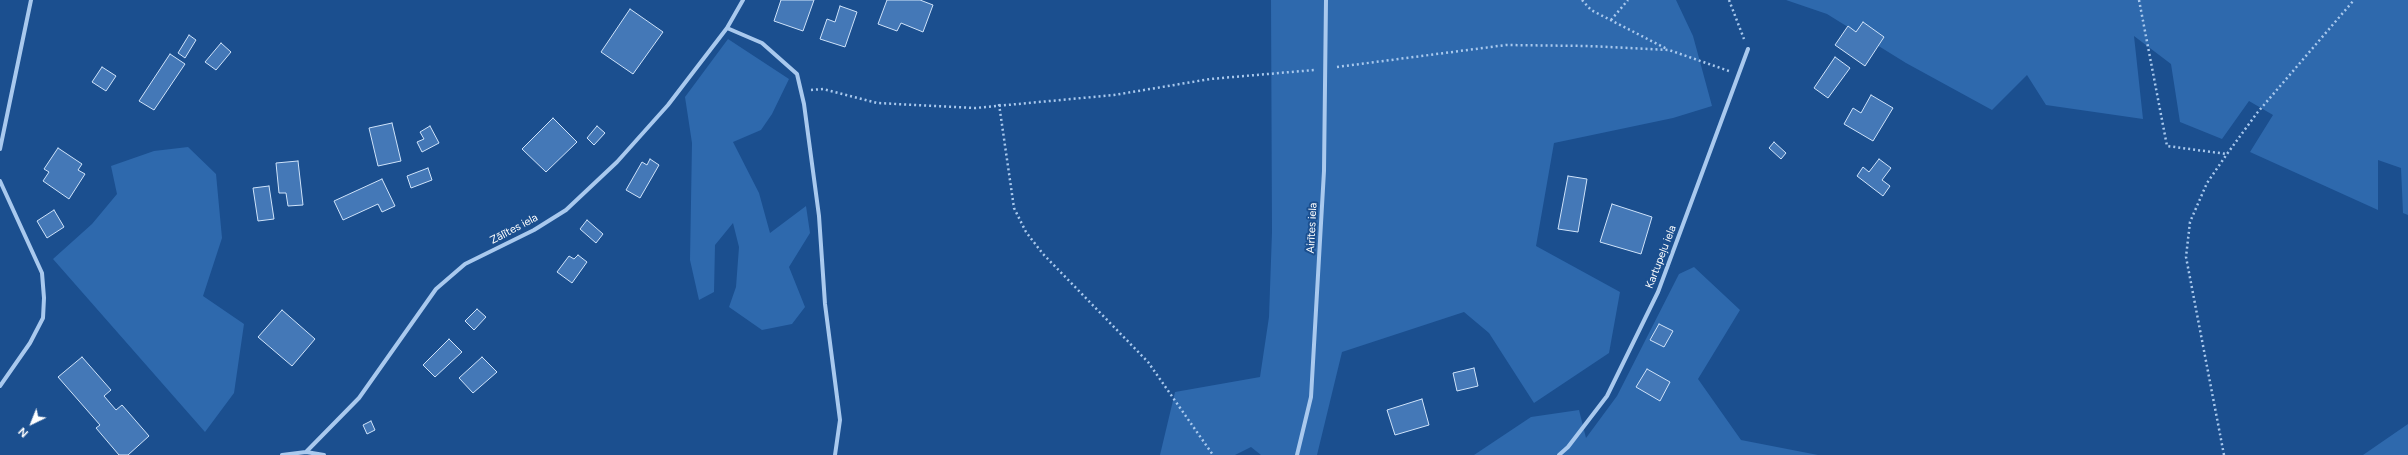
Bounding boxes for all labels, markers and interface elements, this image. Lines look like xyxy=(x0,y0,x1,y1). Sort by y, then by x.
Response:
street label: Airītes iela xyxy=(1304,202,1320,254)
street label: Zālītes iela xyxy=(488,211,540,247)
street label: Kartupeļu iela xyxy=(1643,224,1679,290)
north arrow xyxy=(12,403,52,443)
text: N xyxy=(16,424,31,440)

